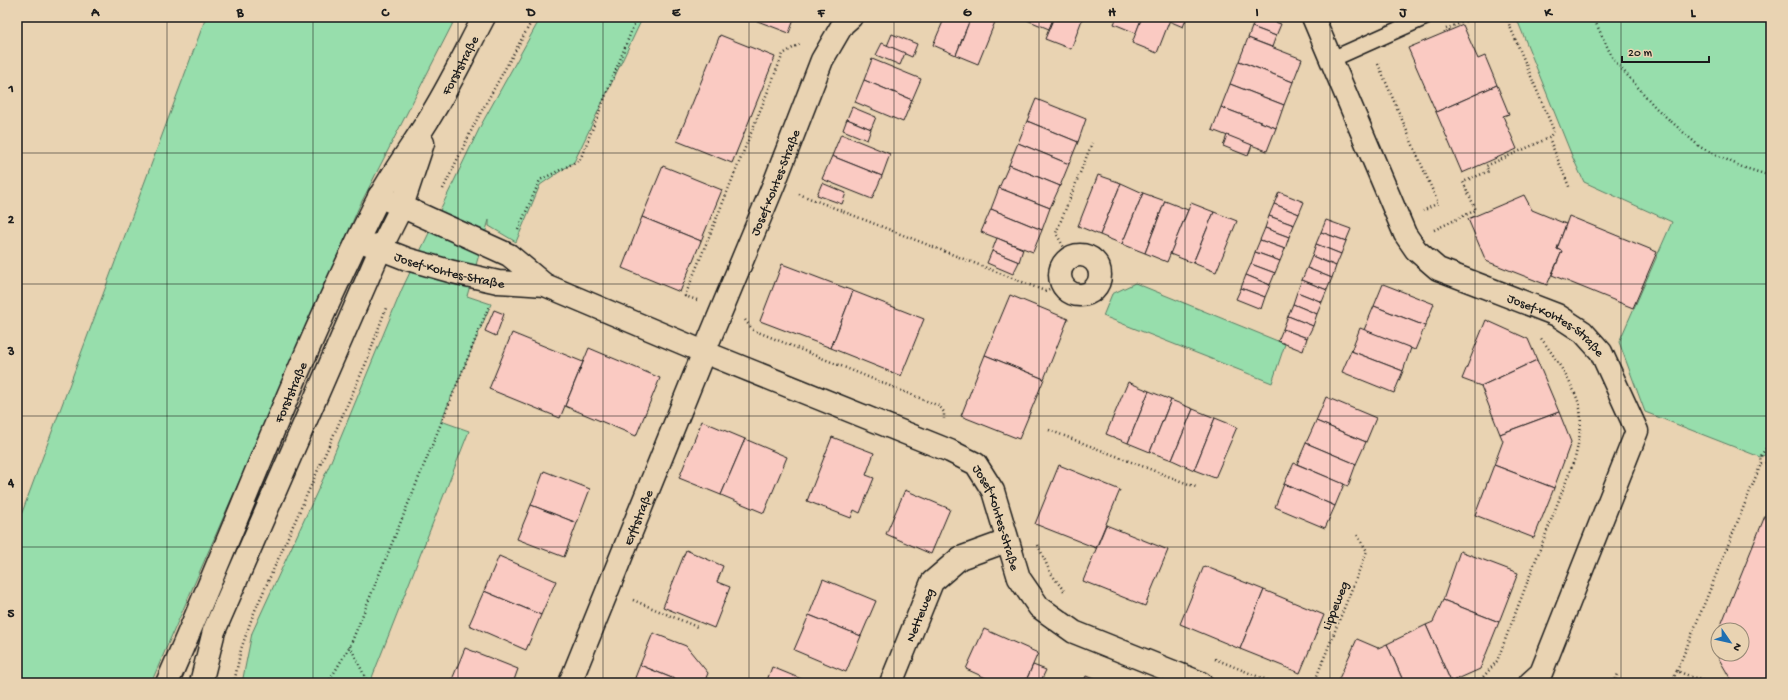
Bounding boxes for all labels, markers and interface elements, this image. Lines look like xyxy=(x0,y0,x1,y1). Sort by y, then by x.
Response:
text: A xyxy=(90,6,100,21)
text: B xyxy=(236,6,245,21)
text: C xyxy=(380,6,390,21)
text: D xyxy=(526,6,536,21)
text: E xyxy=(672,6,681,21)
text: F xyxy=(817,6,826,21)
text: G xyxy=(963,6,972,21)
text: H xyxy=(1108,6,1116,21)
text: I xyxy=(1255,6,1259,21)
text: J xyxy=(1399,6,1408,21)
text: K xyxy=(1543,6,1553,21)
text: L xyxy=(1691,6,1697,21)
street label: Forststraße xyxy=(439,34,483,99)
scale bar xyxy=(1622,38,1709,64)
text: 20 m xyxy=(1628,47,1653,61)
text: 1 xyxy=(7,82,14,97)
street label: Josef-Kohtes-Straße xyxy=(748,128,804,238)
text: 2 xyxy=(8,213,15,228)
street label: Josef-Kohtes-Straße xyxy=(392,250,505,292)
street label: Josef-Kohtes-Straße xyxy=(1505,292,1607,361)
text: 3 xyxy=(7,345,15,360)
street label: Forststraße xyxy=(272,360,312,426)
street label: Josef-Kohtes-Straße xyxy=(968,462,1021,573)
text: 4 xyxy=(7,476,15,491)
street label: Erftstraße xyxy=(622,488,658,548)
street label: Lippeweg xyxy=(1320,579,1353,633)
street label: Netteweg xyxy=(904,586,939,644)
text: 5 xyxy=(8,607,15,622)
north arrow xyxy=(1710,622,1750,662)
text: N xyxy=(1730,640,1744,653)

